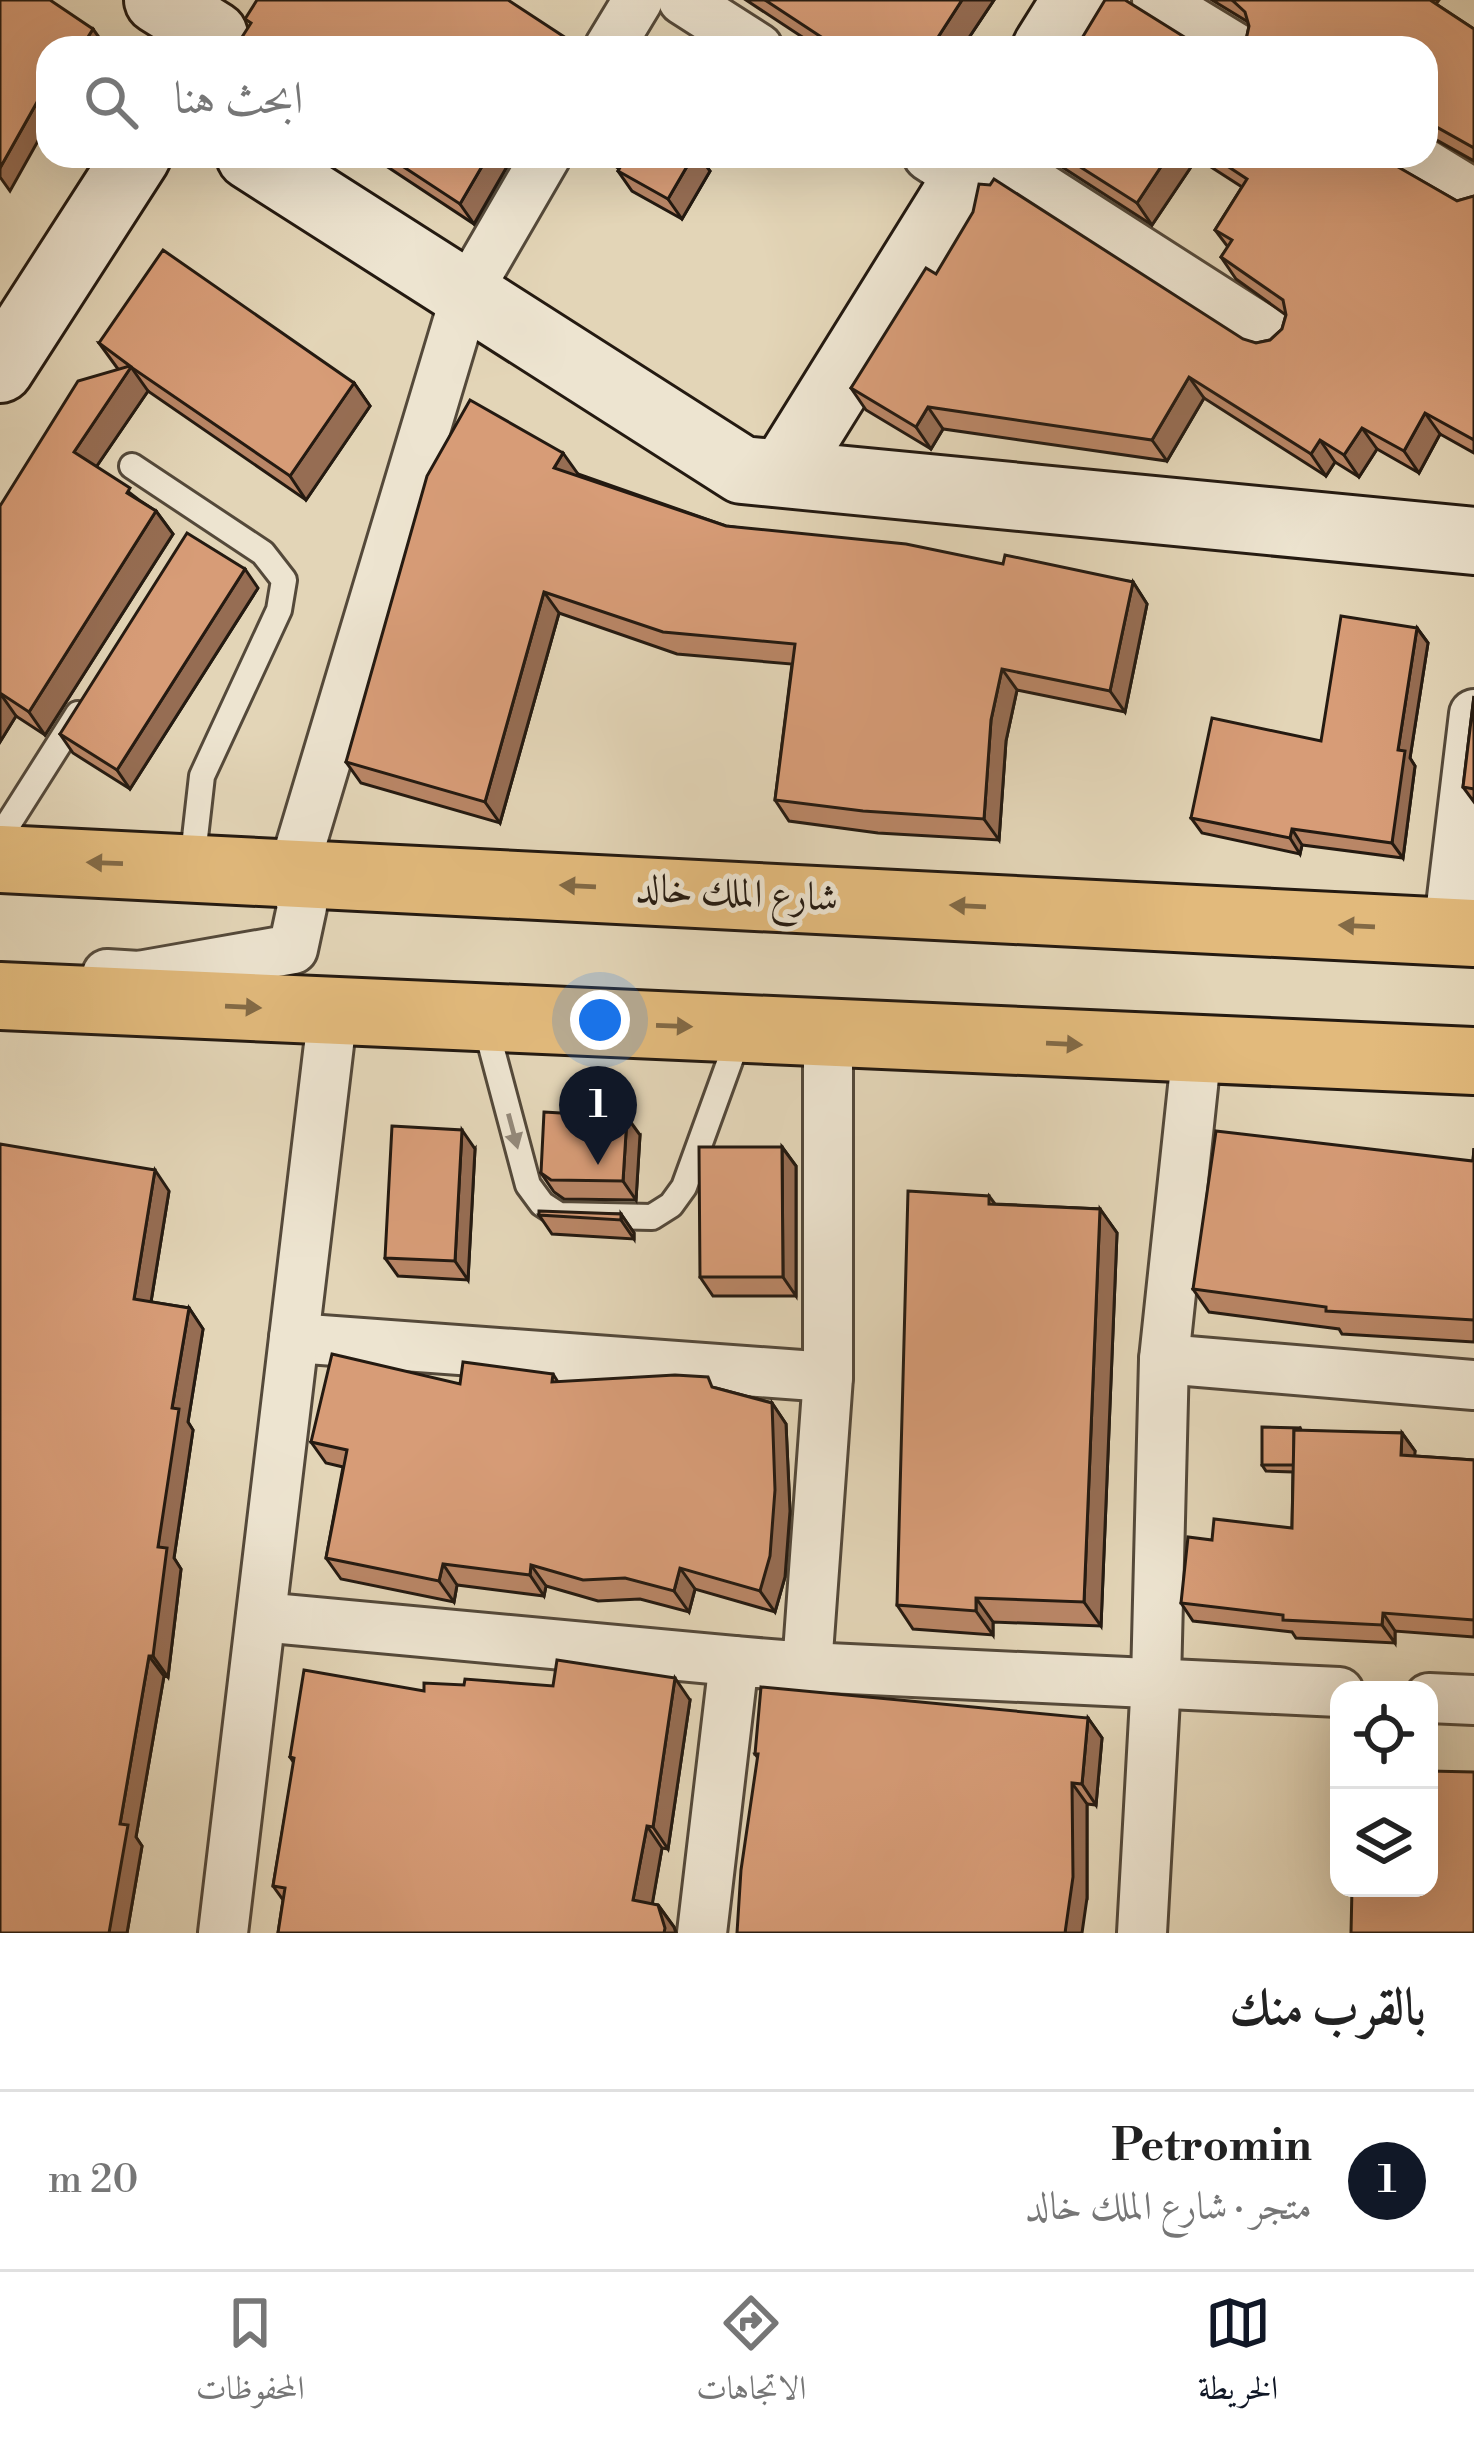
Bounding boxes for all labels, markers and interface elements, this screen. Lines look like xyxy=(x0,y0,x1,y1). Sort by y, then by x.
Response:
search box xyxy=(36,36,1438,168)
icon: search xyxy=(78,69,144,135)
text: ابحث هنا xyxy=(174,71,303,128)
one-way arrow xyxy=(85,853,123,872)
street label: شارع الملك خالد xyxy=(634,864,839,930)
one-way arrow xyxy=(558,876,596,895)
one-way arrow xyxy=(948,896,986,915)
one-way arrow xyxy=(1338,917,1375,936)
your location xyxy=(570,990,630,1050)
one-way arrow xyxy=(225,998,263,1017)
one-way arrow xyxy=(656,1017,694,1036)
one-way arrow xyxy=(1046,1034,1084,1053)
pin: 1 xyxy=(559,1066,637,1165)
one-way arrow xyxy=(504,1113,523,1150)
map controls xyxy=(1330,1681,1438,1897)
button: locate xyxy=(1330,1681,1438,1789)
button: layers xyxy=(1330,1789,1438,1897)
text: بالقرب منك xyxy=(1229,1977,1426,2041)
text: Petromin xyxy=(1111,2118,1312,2175)
text: 20 m xyxy=(48,2156,138,2205)
text: 1 xyxy=(1378,2156,1396,2205)
text: متجر · شارع الملك خالد xyxy=(1025,2183,1312,2232)
tab: المحفوظات xyxy=(196,2290,305,2420)
tab: الاتجاهات xyxy=(696,2290,806,2420)
tab: الخريطة xyxy=(1198,2290,1278,2420)

